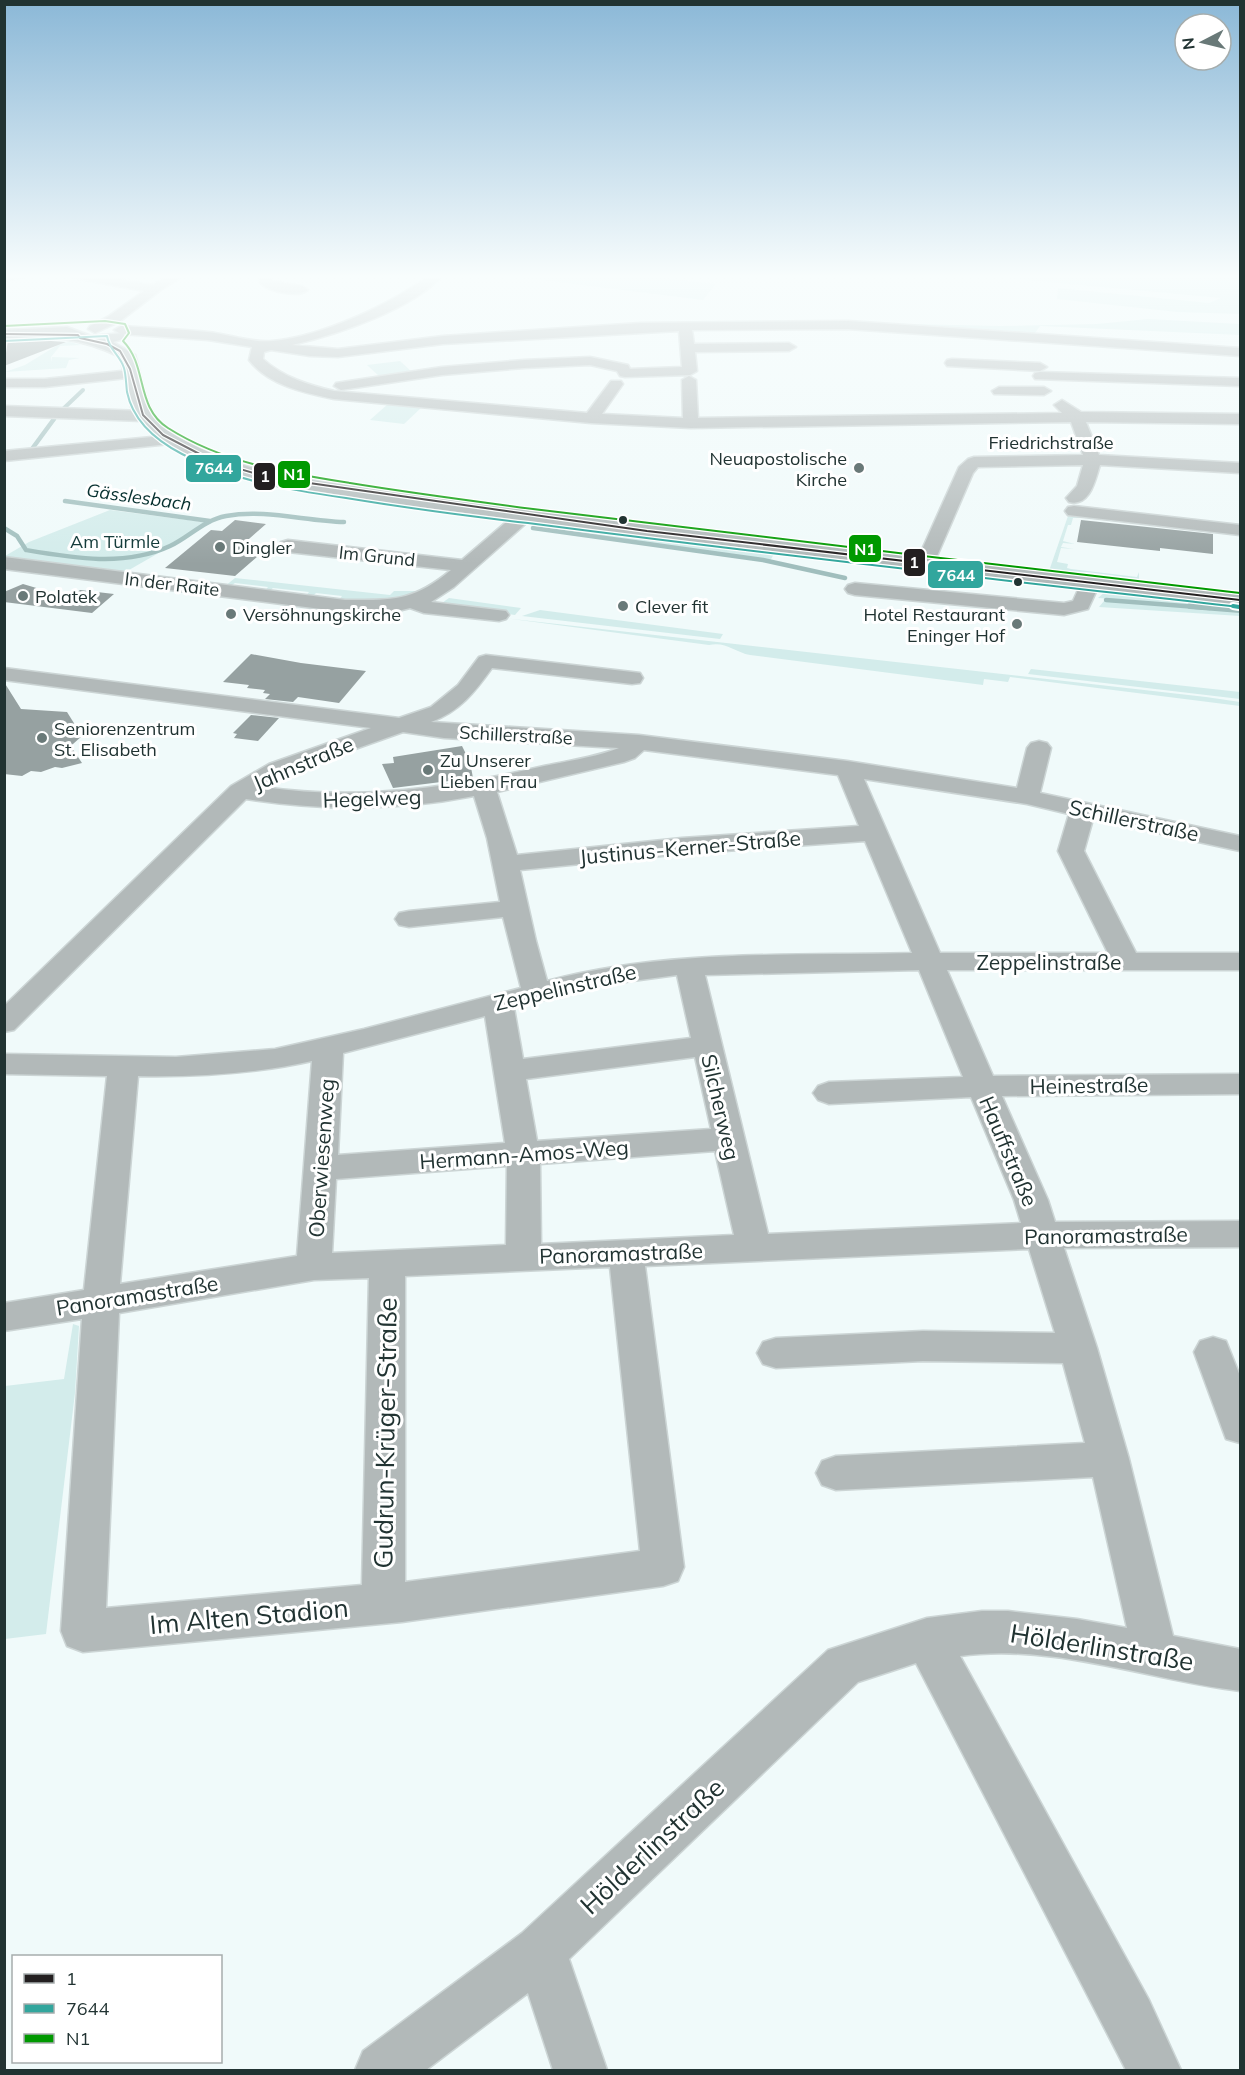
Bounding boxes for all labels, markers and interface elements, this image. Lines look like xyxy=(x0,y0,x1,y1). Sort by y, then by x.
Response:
north arrow xyxy=(1173,12,1233,72)
text: N xyxy=(1177,37,1199,51)
street label: Friedrichstraße xyxy=(988,431,1114,454)
place label: Neuapostolische Kirche xyxy=(709,447,847,491)
line badge: 7644 xyxy=(185,454,242,483)
text: 7644 xyxy=(195,458,234,478)
line badge: N1 xyxy=(277,460,311,489)
marker: Neuapostolische Kirche xyxy=(852,461,866,475)
line badge: 1 xyxy=(253,462,276,491)
text: N1 xyxy=(283,464,305,484)
text: 1 xyxy=(260,466,270,486)
water label: Gässlesbach xyxy=(85,478,193,516)
unlabelled marker xyxy=(617,514,629,526)
park label: Am Türmle xyxy=(70,530,160,553)
line badge: N1 xyxy=(848,534,882,563)
place label: Dingler xyxy=(232,536,292,559)
text: N1 xyxy=(854,539,876,559)
marker: Dingler xyxy=(213,540,227,554)
street label: Im Grund xyxy=(338,541,416,571)
line badge: 1 xyxy=(903,548,926,577)
text: 1 xyxy=(909,552,919,572)
line badge: 7644 xyxy=(927,560,984,589)
text: 7644 xyxy=(937,565,976,585)
street label: In der Raite xyxy=(123,567,221,601)
unlabelled marker xyxy=(1012,576,1024,588)
place label: Polatek xyxy=(35,585,98,608)
marker: Polatek xyxy=(16,589,30,603)
place label: Clever fit xyxy=(635,595,708,618)
marker: Clever fit xyxy=(616,599,630,613)
place label: Versöhnungskirche xyxy=(243,603,401,626)
place label: Hotel Restaurant Eninger Hof xyxy=(864,603,1006,647)
marker: Versöhnungskirche xyxy=(224,607,238,621)
marker: Hotel Restaurant Eninger Hof xyxy=(1010,617,1024,631)
place label: Seniorenzentrum St. Elisabeth xyxy=(54,717,195,761)
street label: Schillerstraße xyxy=(459,721,573,749)
street label: Jahnstraße xyxy=(249,730,357,796)
marker: Seniorenzentrum St. Elisabeth xyxy=(35,731,49,745)
place label: Zu Unserer Lieben Frau xyxy=(440,749,537,793)
marker: Zu Unserer Lieben Frau xyxy=(421,763,435,777)
street label: Hegelweg xyxy=(322,783,422,813)
street label: Schillerstraße xyxy=(1067,794,1201,846)
street label: Justinus-Kerner-Straße xyxy=(578,824,802,870)
street label: Zeppelinstraße xyxy=(976,949,1122,975)
street label: Zeppelinstraße xyxy=(491,958,639,1016)
street label: Silcherweg xyxy=(696,1052,746,1162)
street label: Heinestraße xyxy=(1029,1071,1149,1099)
street label: Oberwiesenweg xyxy=(302,1078,340,1238)
street label: Hauffstraße xyxy=(974,1092,1044,1210)
street label: Hermann-Amos-Weg xyxy=(418,1134,630,1174)
street label: Panoramastraße xyxy=(1024,1221,1188,1249)
street label: Panoramastraße xyxy=(539,1237,703,1269)
street label: Panoramastraße xyxy=(54,1269,220,1321)
street label: Gudrun-Krüger-Straße xyxy=(366,1297,404,1569)
street label: Im Alten Stadion xyxy=(148,1591,350,1641)
street label: Hölderlinstraße xyxy=(1008,1616,1196,1678)
street label: Hölderlinstraße xyxy=(573,1771,731,1921)
legend xyxy=(12,1955,222,2063)
text: 1 xyxy=(66,1967,77,1990)
text: 7644 xyxy=(66,1997,109,2020)
text: N1 xyxy=(66,2027,90,2050)

